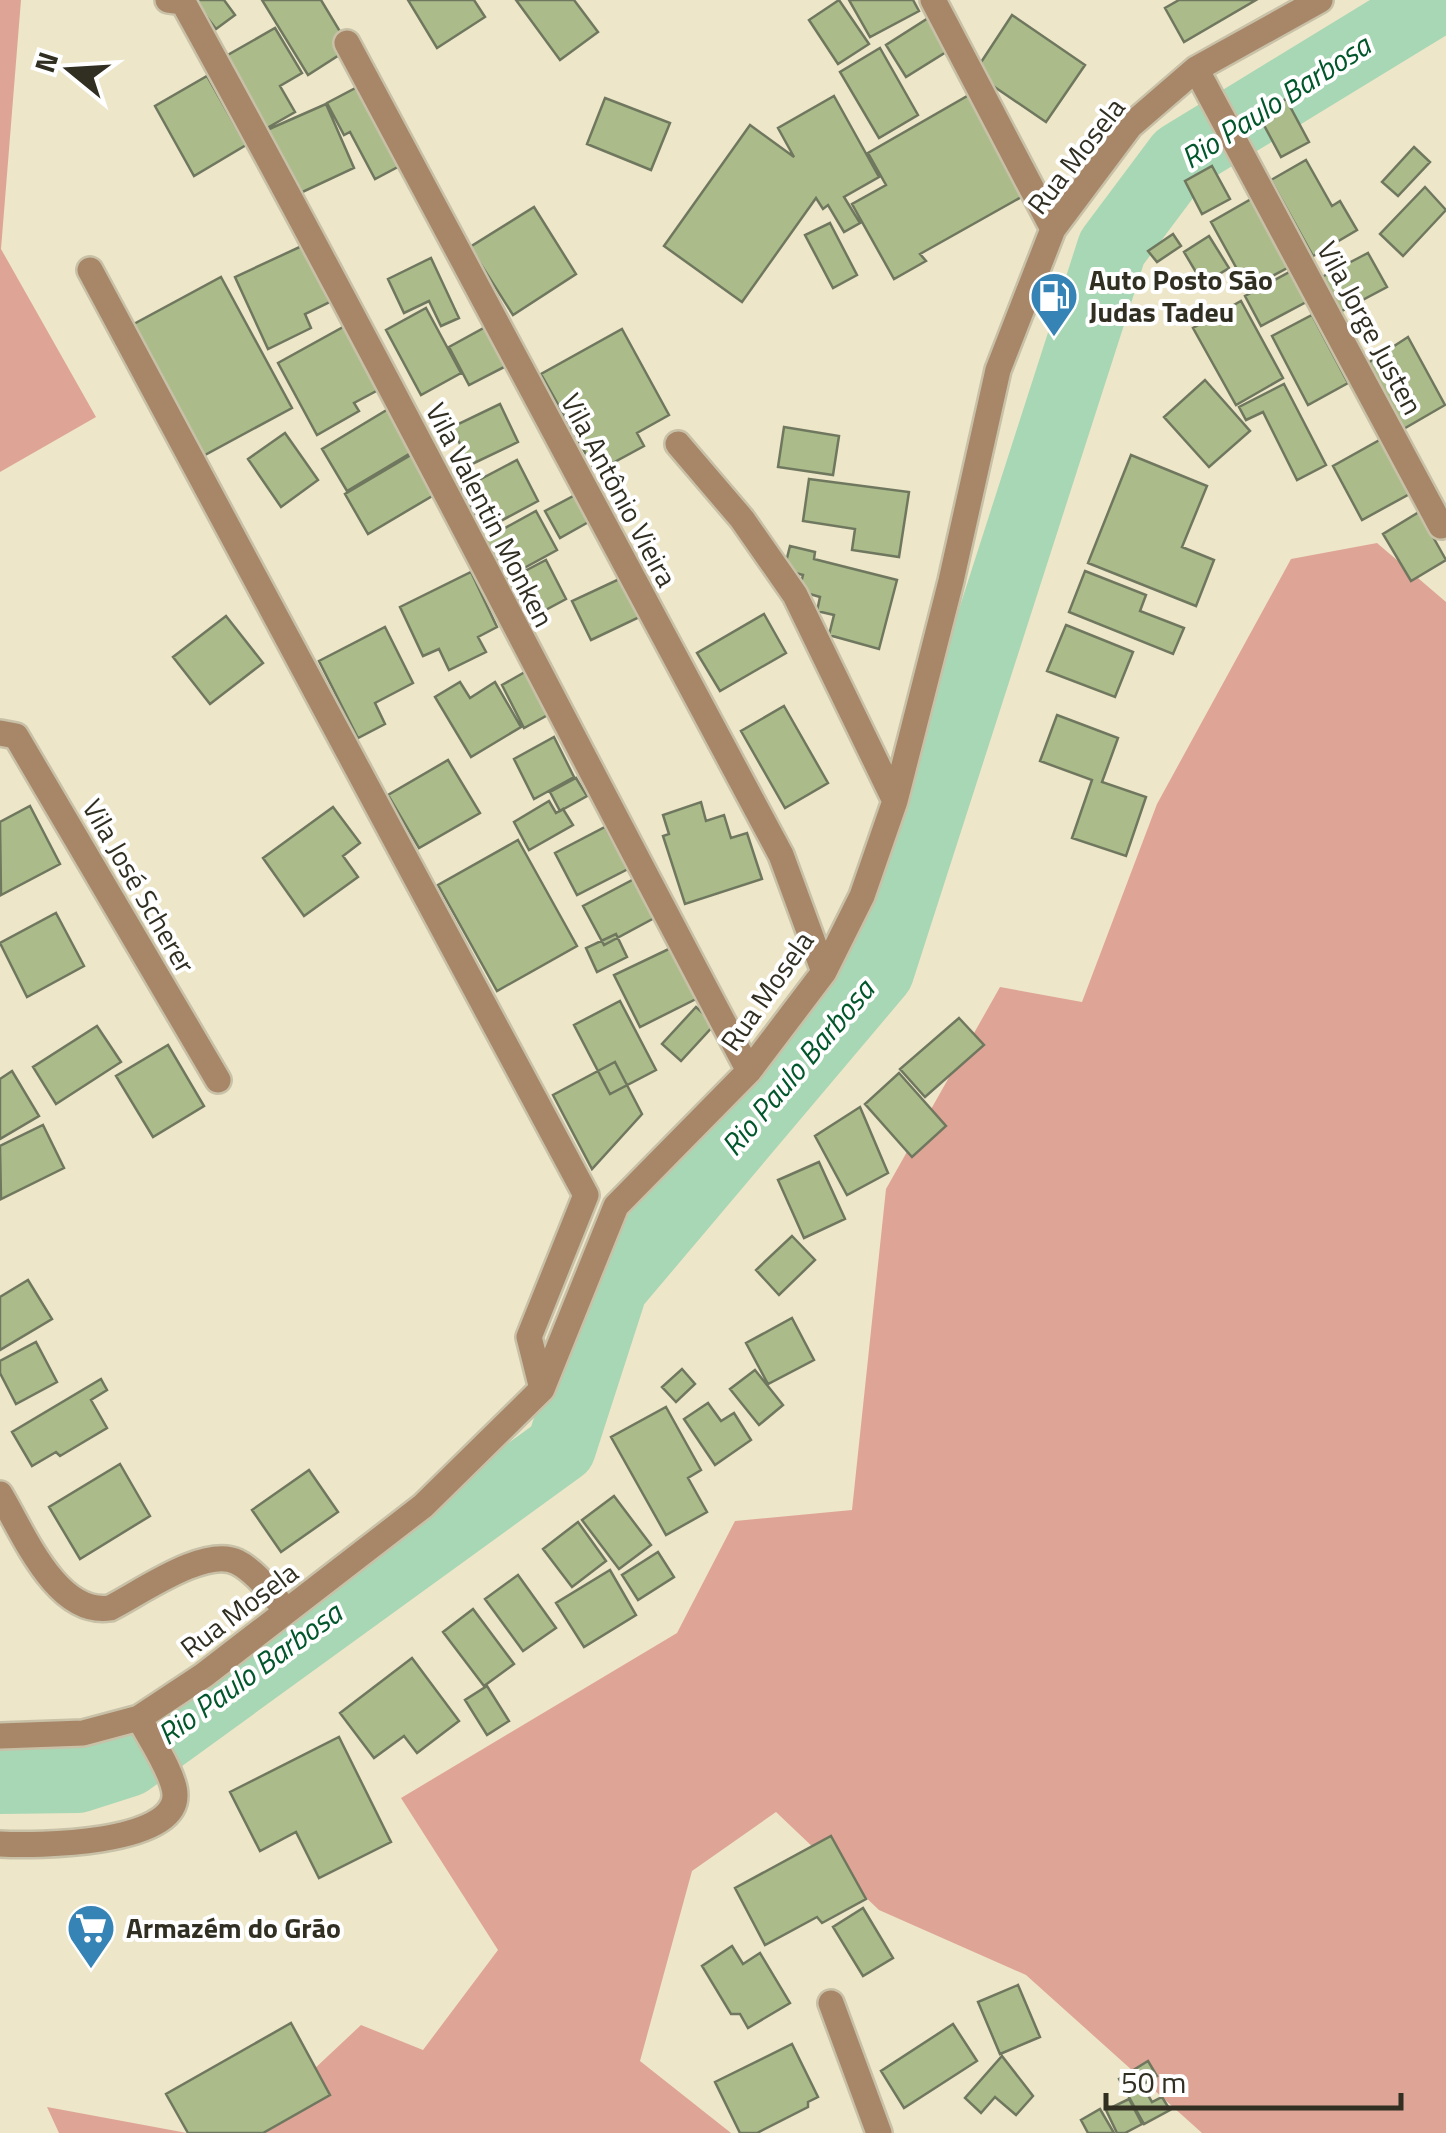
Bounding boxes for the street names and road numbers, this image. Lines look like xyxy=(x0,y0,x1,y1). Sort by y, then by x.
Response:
street label: Rua Mosela xyxy=(1016,88,1135,223)
street label: Vila Jorge Justen xyxy=(1307,233,1434,422)
street label: Vila Antônio Vieira xyxy=(550,385,689,594)
street label: Vila Valentin Monken xyxy=(415,395,566,634)
street label: Vila José Scherer xyxy=(72,791,207,981)
street label: Rua Mosela xyxy=(709,922,824,1060)
street label: Rua Mosela xyxy=(171,1551,307,1668)

